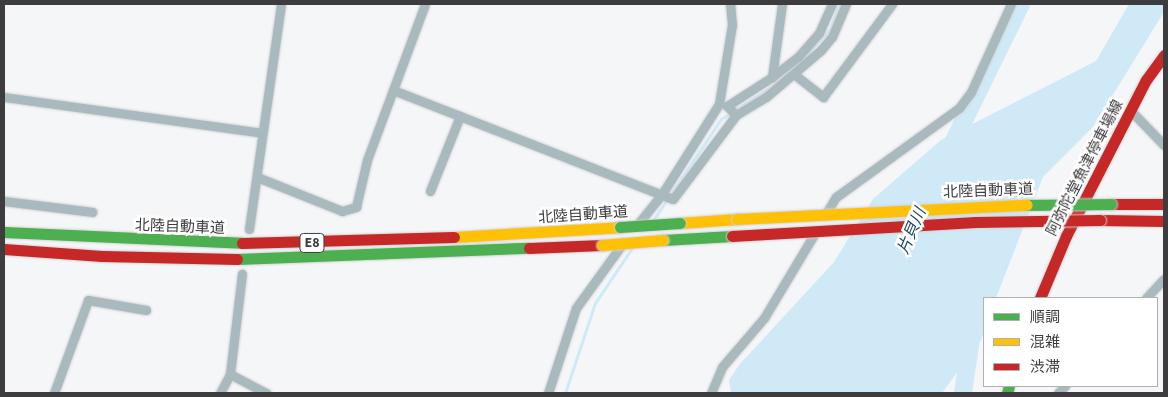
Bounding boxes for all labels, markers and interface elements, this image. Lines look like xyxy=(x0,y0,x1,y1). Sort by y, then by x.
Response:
street label: 阿弥陀堂魚津停車場線 xyxy=(1043,97,1127,239)
street label: 北陸自動車道 xyxy=(943,180,1033,202)
street label: 北陸自動車道 xyxy=(537,203,629,227)
water label: 片貝川 xyxy=(894,205,930,257)
street label: 北陸自動車道 xyxy=(135,216,225,238)
road number: E8 xyxy=(298,232,326,254)
legend xyxy=(983,297,1158,387)
text: 順調 xyxy=(1030,307,1060,328)
text: 混雑 xyxy=(1030,332,1060,353)
text: 渋滞 xyxy=(1030,357,1060,378)

